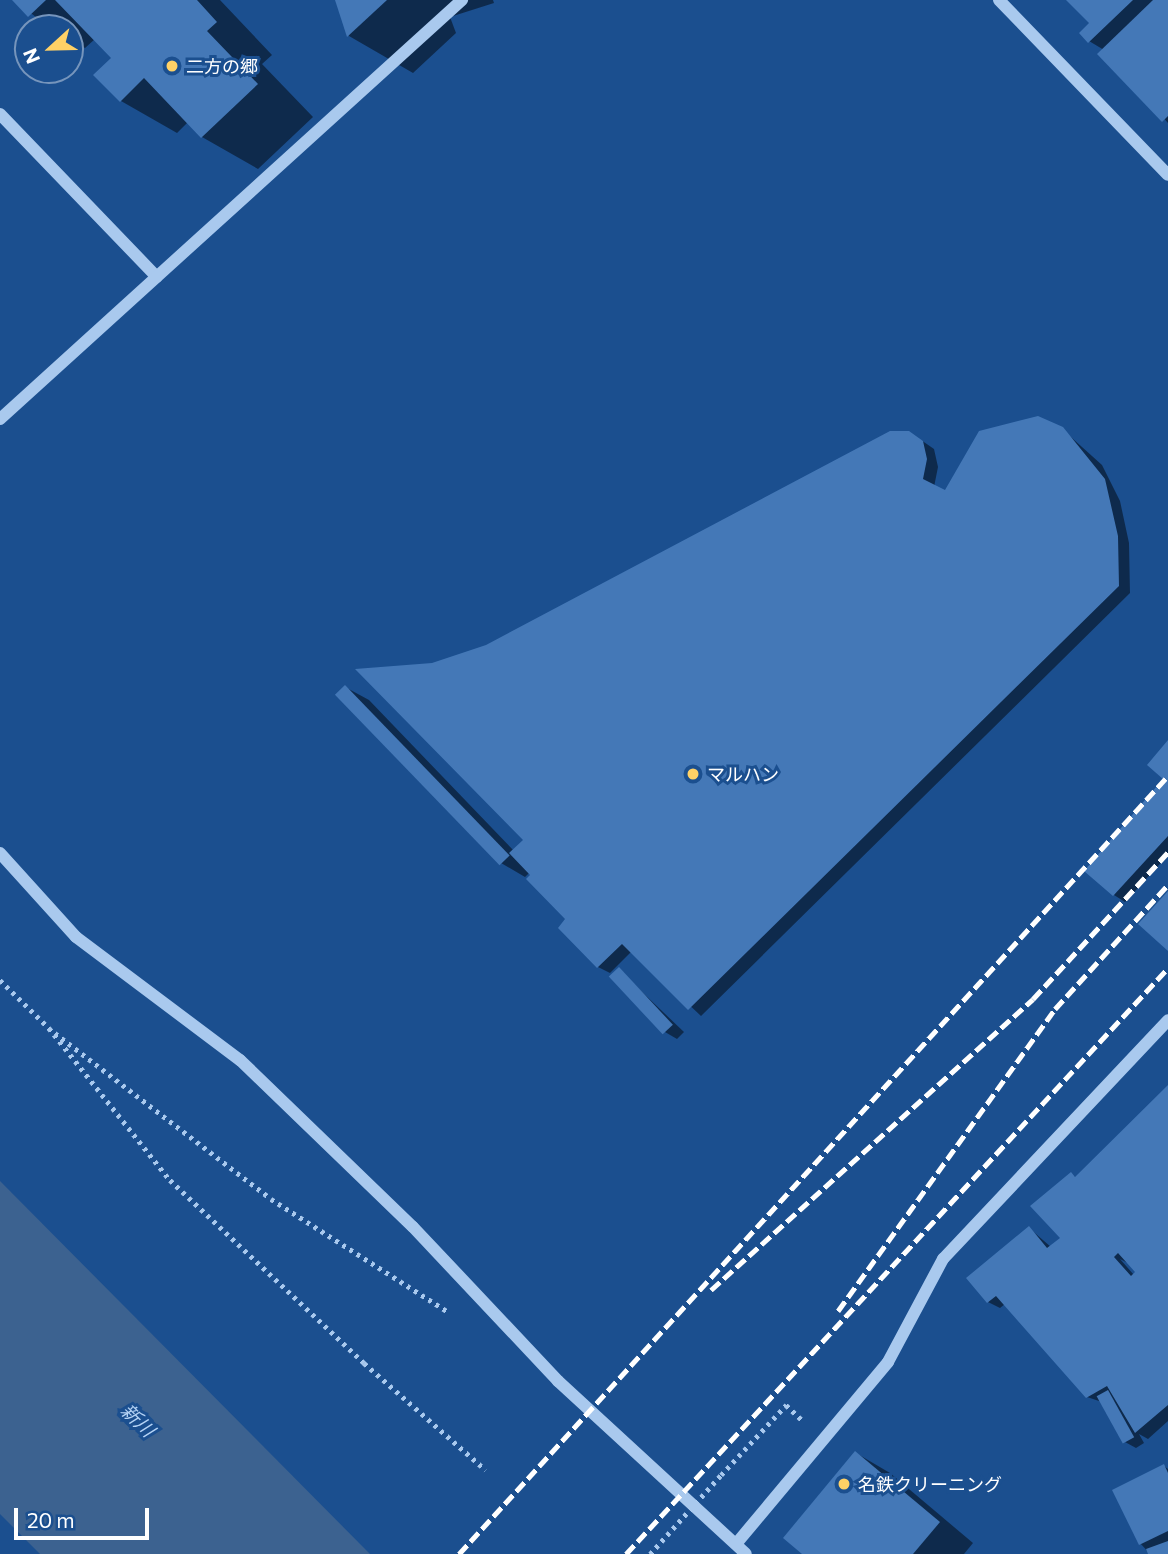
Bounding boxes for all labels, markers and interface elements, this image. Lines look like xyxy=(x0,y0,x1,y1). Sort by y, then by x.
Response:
north arrow xyxy=(14,14,84,84)
text: N xyxy=(18,45,44,67)
place label: 二方の郷 xyxy=(186,55,258,77)
marker: 二方の郷 xyxy=(164,58,180,74)
place label: マルハン xyxy=(707,763,779,785)
marker: マルハン xyxy=(685,766,701,782)
water label: 新川 xyxy=(116,1399,160,1441)
place label: 名鉄クリーニング xyxy=(858,1473,1002,1495)
marker: 名鉄クリーニング xyxy=(836,1476,852,1492)
scale bar xyxy=(18,1494,152,1538)
text: 20 m xyxy=(27,1507,75,1532)

